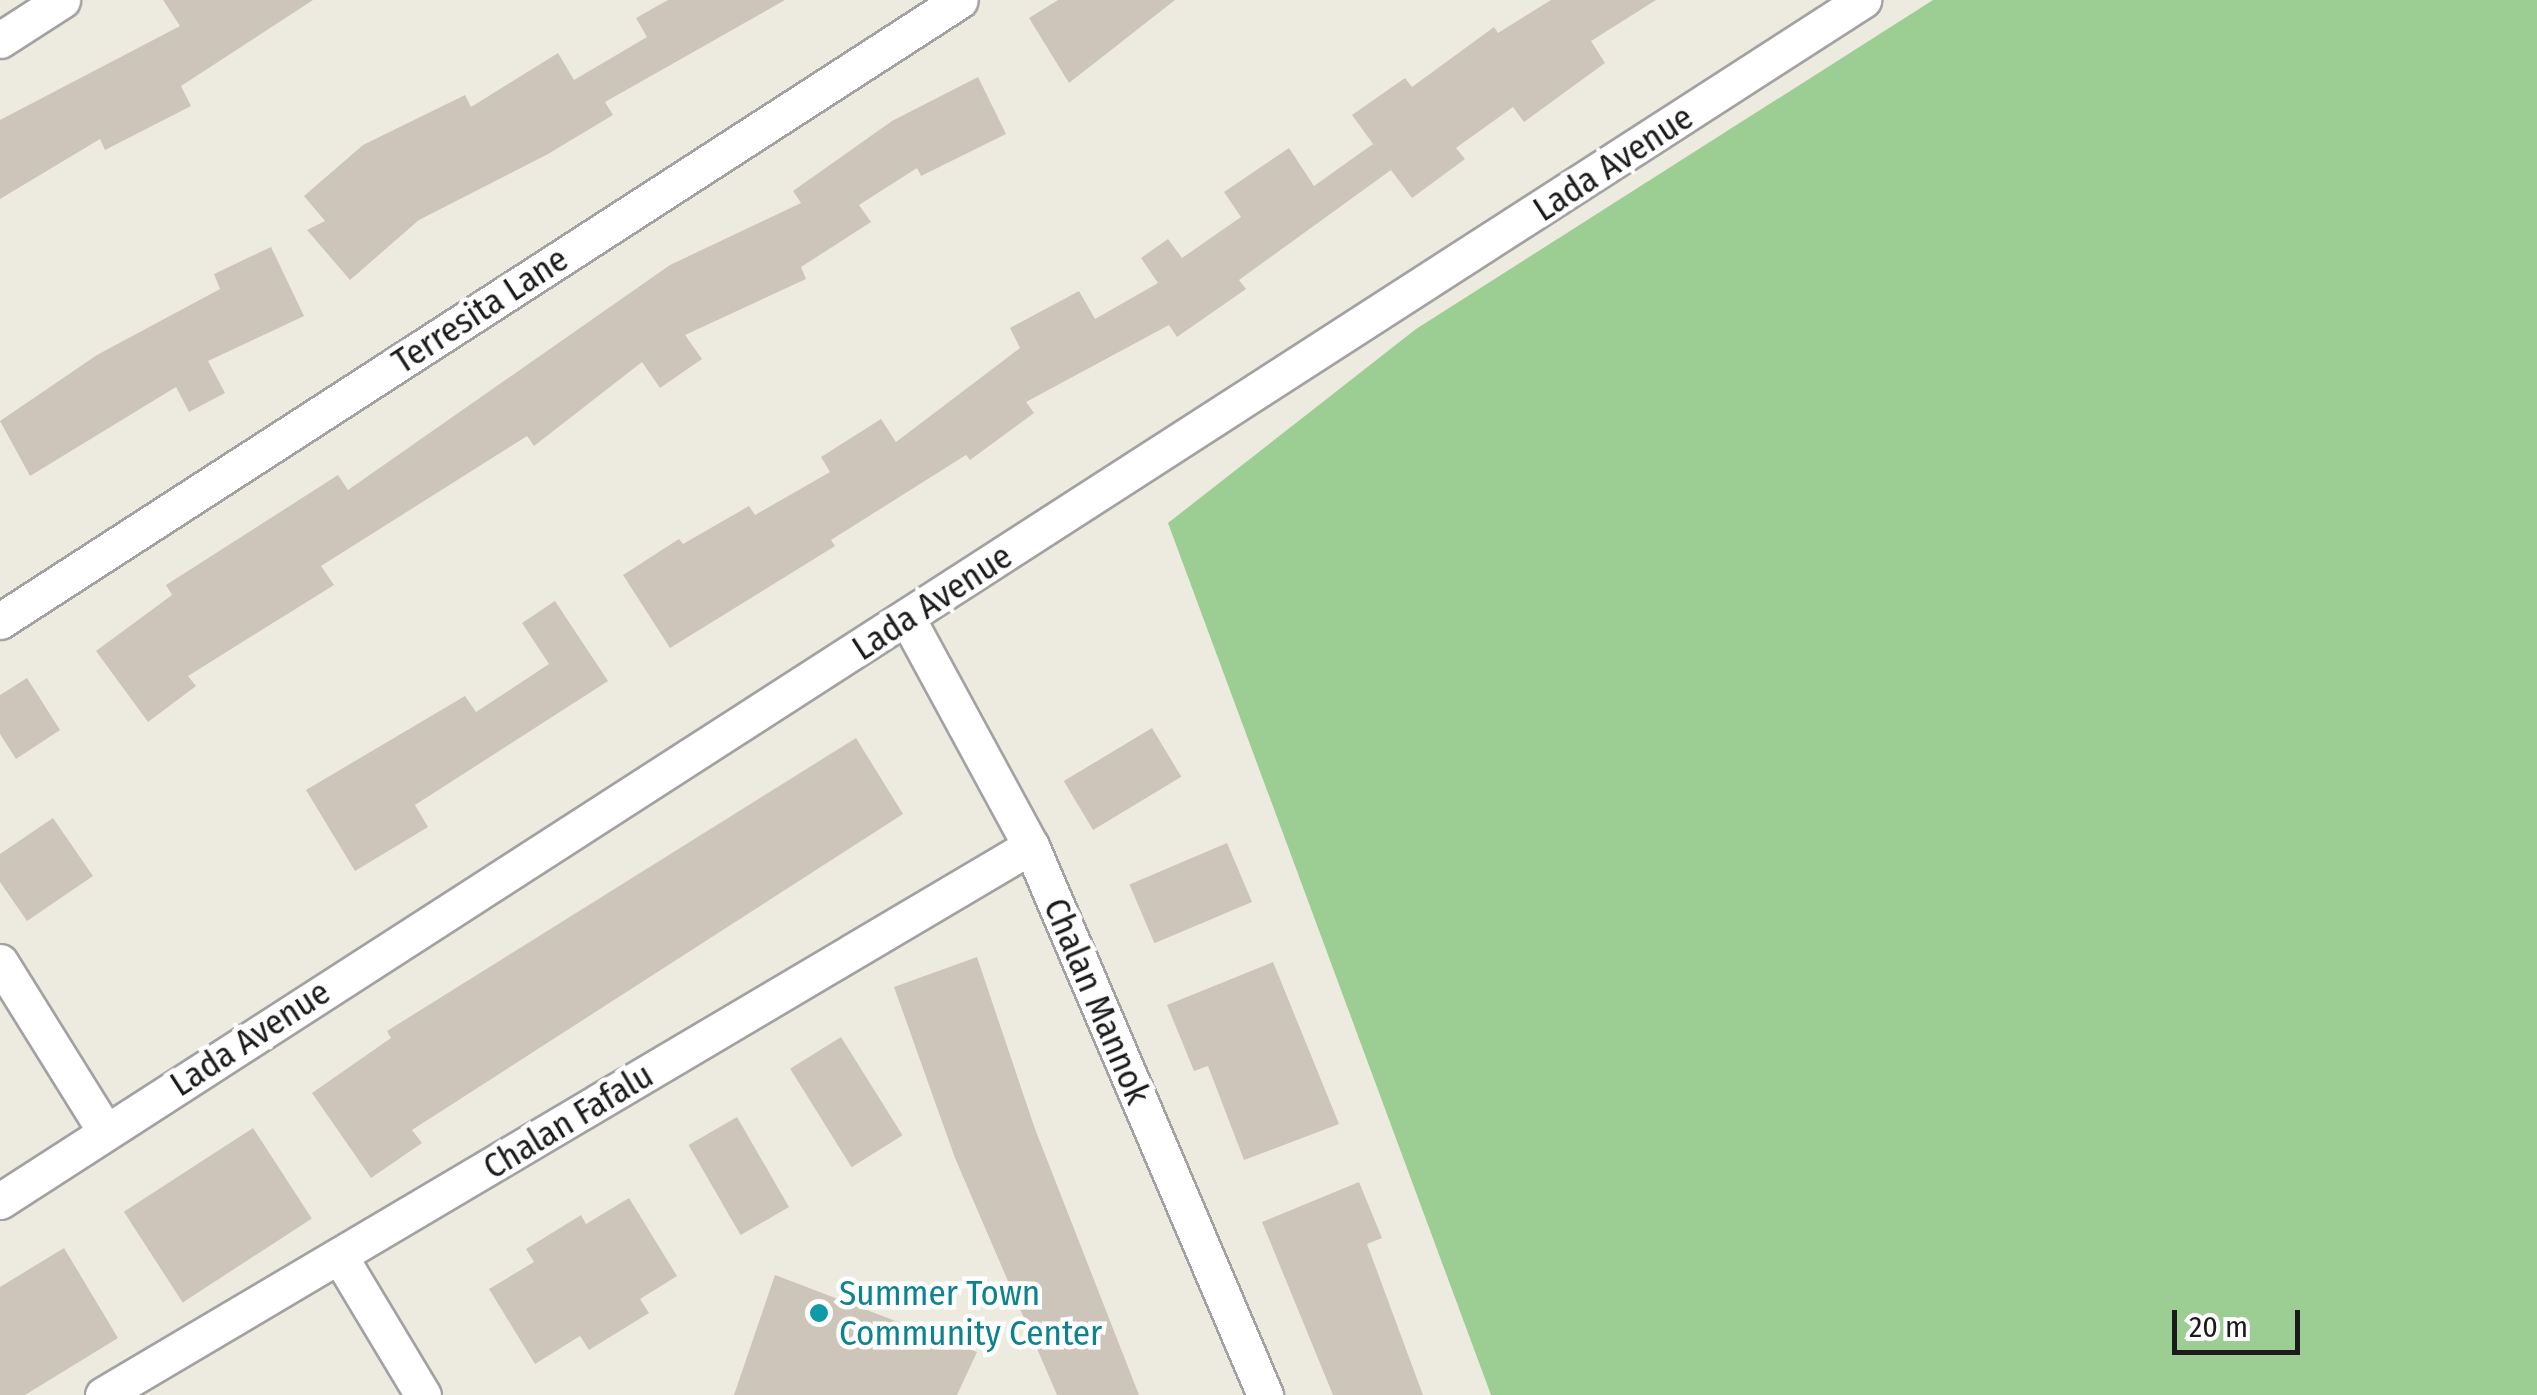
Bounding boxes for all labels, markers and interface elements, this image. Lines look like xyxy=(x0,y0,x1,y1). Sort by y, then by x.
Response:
street label: Lada Avenue xyxy=(1525,96,1701,230)
street label: Terresita Lane xyxy=(384,238,576,382)
street label: Lada Avenue xyxy=(844,535,1020,669)
street label: Chalan Mannok xyxy=(1035,892,1159,1110)
street label: Lada Avenue xyxy=(162,971,338,1105)
street label: Chalan Fafalu xyxy=(476,1054,660,1188)
place label: Summer Town Community Center xyxy=(839,1272,1102,1354)
scale bar xyxy=(2177,1290,2304,1352)
marker: Summer Town Community Center xyxy=(808,1302,830,1324)
text: 20 m xyxy=(2189,1309,2248,1345)

